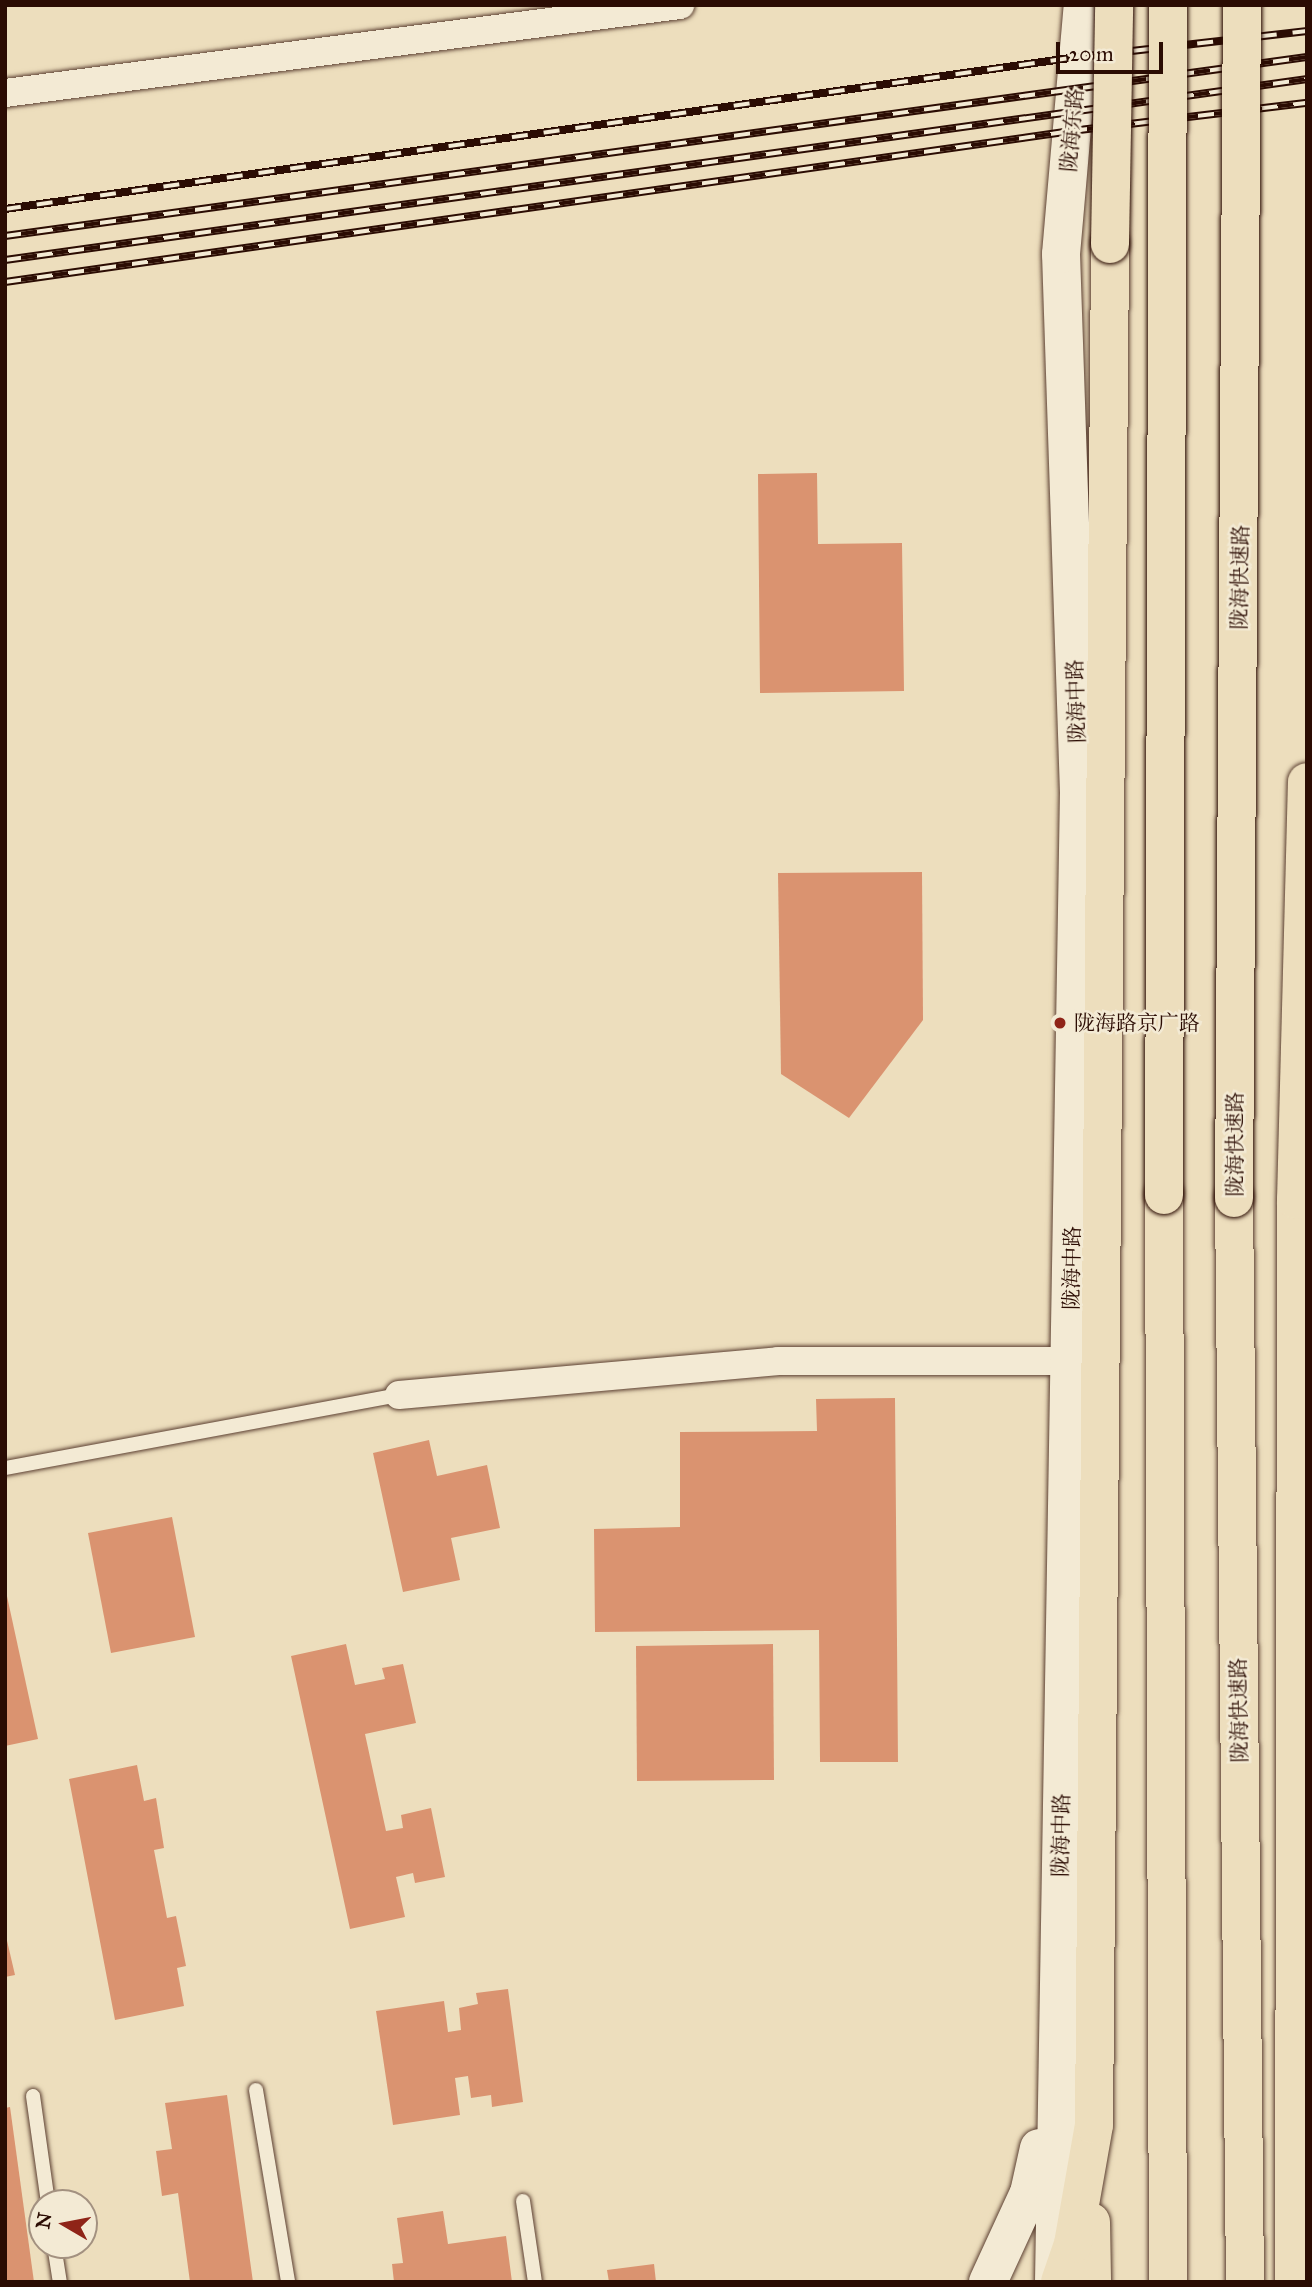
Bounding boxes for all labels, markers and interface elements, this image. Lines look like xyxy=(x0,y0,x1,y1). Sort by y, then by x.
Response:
scale bar xyxy=(1060,28,1167,72)
text: 20 m xyxy=(1069,41,1114,67)
street label: 陇海东路 xyxy=(1056,87,1088,173)
street label: 陇海快速路 xyxy=(1226,524,1254,630)
street label: 陇海中路 xyxy=(1062,659,1090,743)
place label: 陇海路京广路 xyxy=(1074,1010,1200,1036)
marker: 陇海路京广路 xyxy=(1052,1015,1068,1031)
street label: 陇海快速路 xyxy=(1222,1092,1248,1196)
street label: 陇海中路 xyxy=(1059,1226,1085,1310)
street label: 陇海快速路 xyxy=(1225,1657,1253,1763)
street label: 陇海中路 xyxy=(1048,1793,1074,1877)
north arrow xyxy=(28,2189,98,2259)
text: N xyxy=(31,2211,57,2231)

